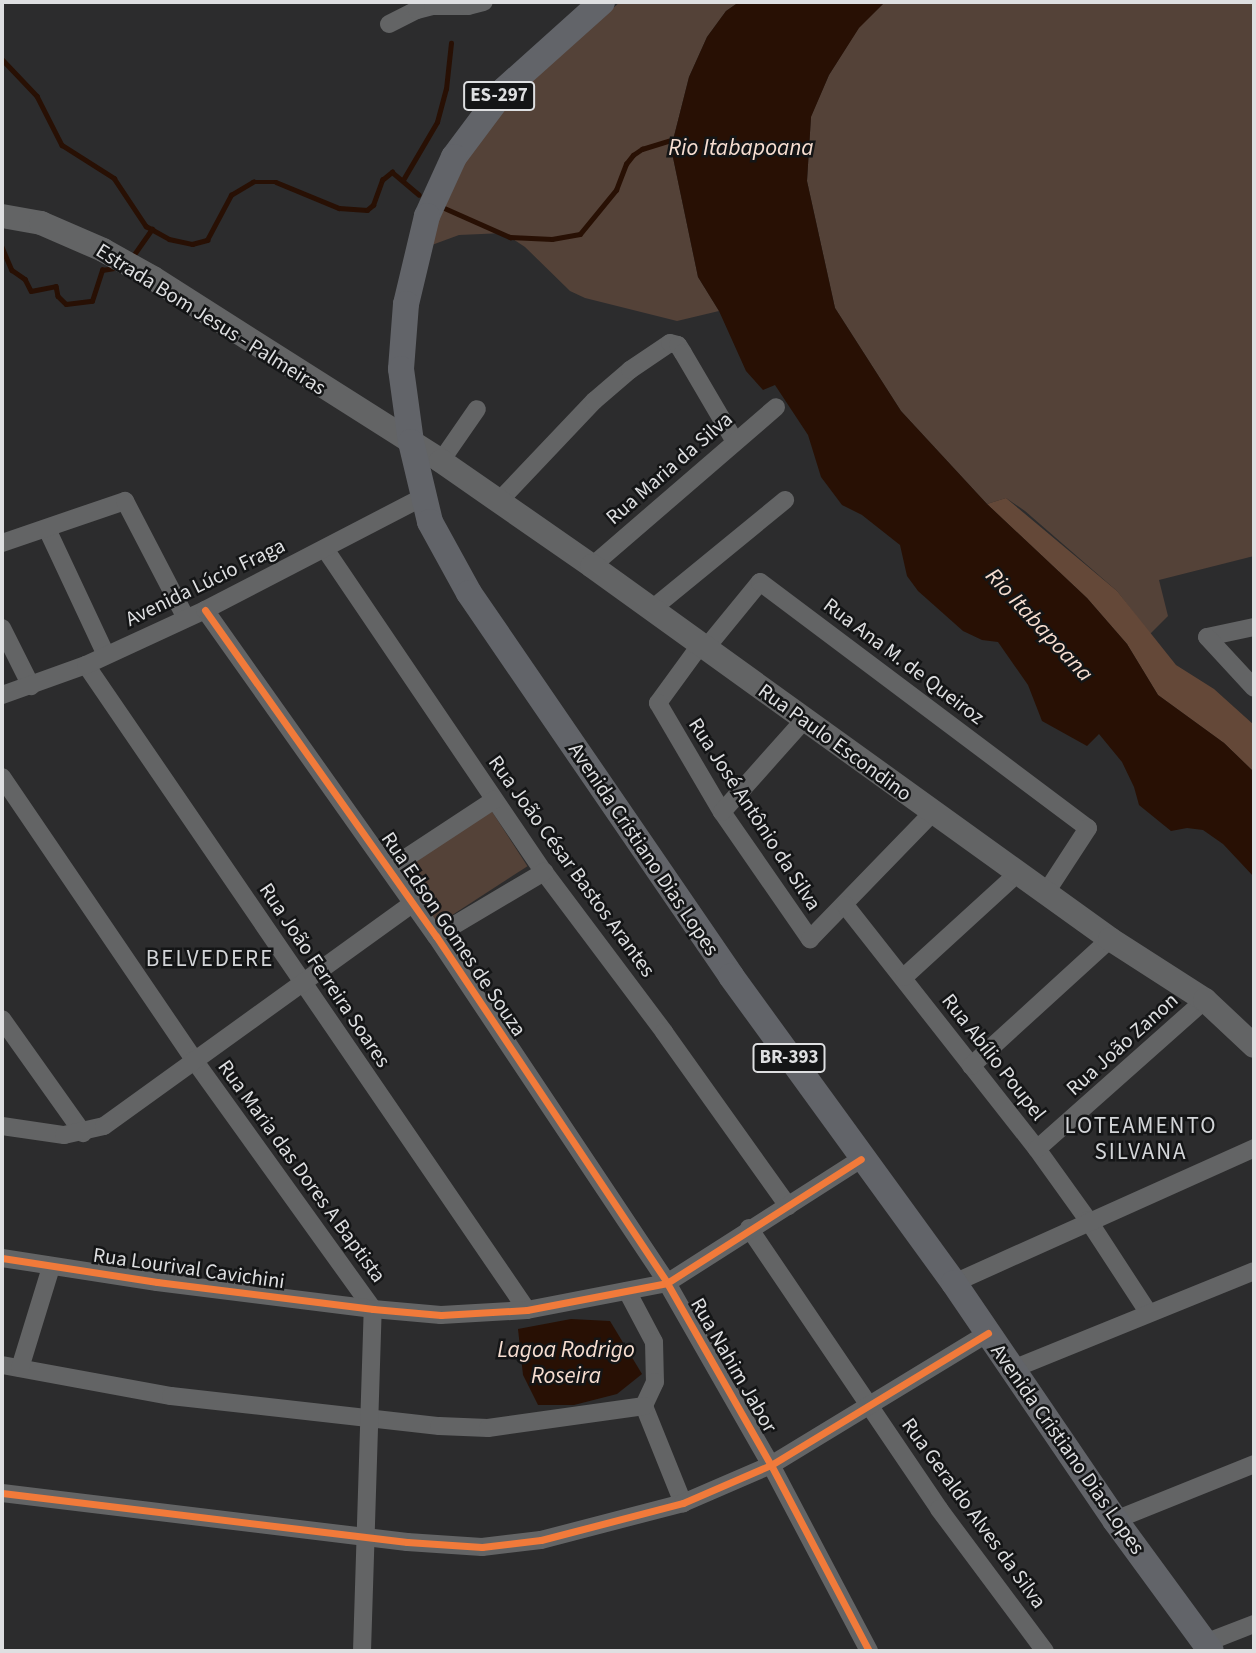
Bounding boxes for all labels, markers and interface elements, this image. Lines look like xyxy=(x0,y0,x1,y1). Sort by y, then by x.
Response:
road number: ES-297 xyxy=(462,80,536,111)
water label: Rio Itabapoana xyxy=(668,134,814,162)
street label: Estrada Bom Jesus - Palmeiras xyxy=(91,238,331,400)
street label: Rua Maria da Silva xyxy=(601,406,737,530)
street label: Avenida Lúcio Fraga xyxy=(121,532,289,632)
water label: Rio Itabapoana xyxy=(979,562,1099,688)
street label: Rua Ana M. de Queiroz xyxy=(819,592,989,730)
street label: Rua Paulo Escondino xyxy=(753,678,917,806)
street label: Rua José Antônio da Silva xyxy=(683,713,827,915)
street label: Avenida Cristiano Dias Lopes xyxy=(563,738,725,960)
street label: Rua João César Bastos Arantes xyxy=(483,750,661,982)
street label: Rua Edson Gomes de Souza xyxy=(376,827,532,1041)
street label: Rua João Ferreira Soares xyxy=(254,878,396,1072)
district label: BELVEDERE xyxy=(147,945,273,973)
street label: Rua João Zanon xyxy=(1061,987,1183,1101)
street label: Rua Abílio Poupel xyxy=(937,989,1051,1125)
road number: BR-393 xyxy=(752,1042,826,1074)
street label: Rua Maria das Dores A Baptista xyxy=(213,1055,391,1287)
district label: LOTEAMENTO SILVANA xyxy=(1066,1112,1216,1166)
street label: Rua Lourival Cavichini xyxy=(92,1242,286,1294)
street label: Rua Nahim Jabor xyxy=(685,1293,783,1437)
water label: Lagoa Rodrigo Roseira xyxy=(497,1336,635,1390)
street label: Avenida Cristiano Dias Lopes xyxy=(986,1339,1150,1559)
street label: Rua Geraldo Alves da Silva xyxy=(896,1413,1052,1613)

